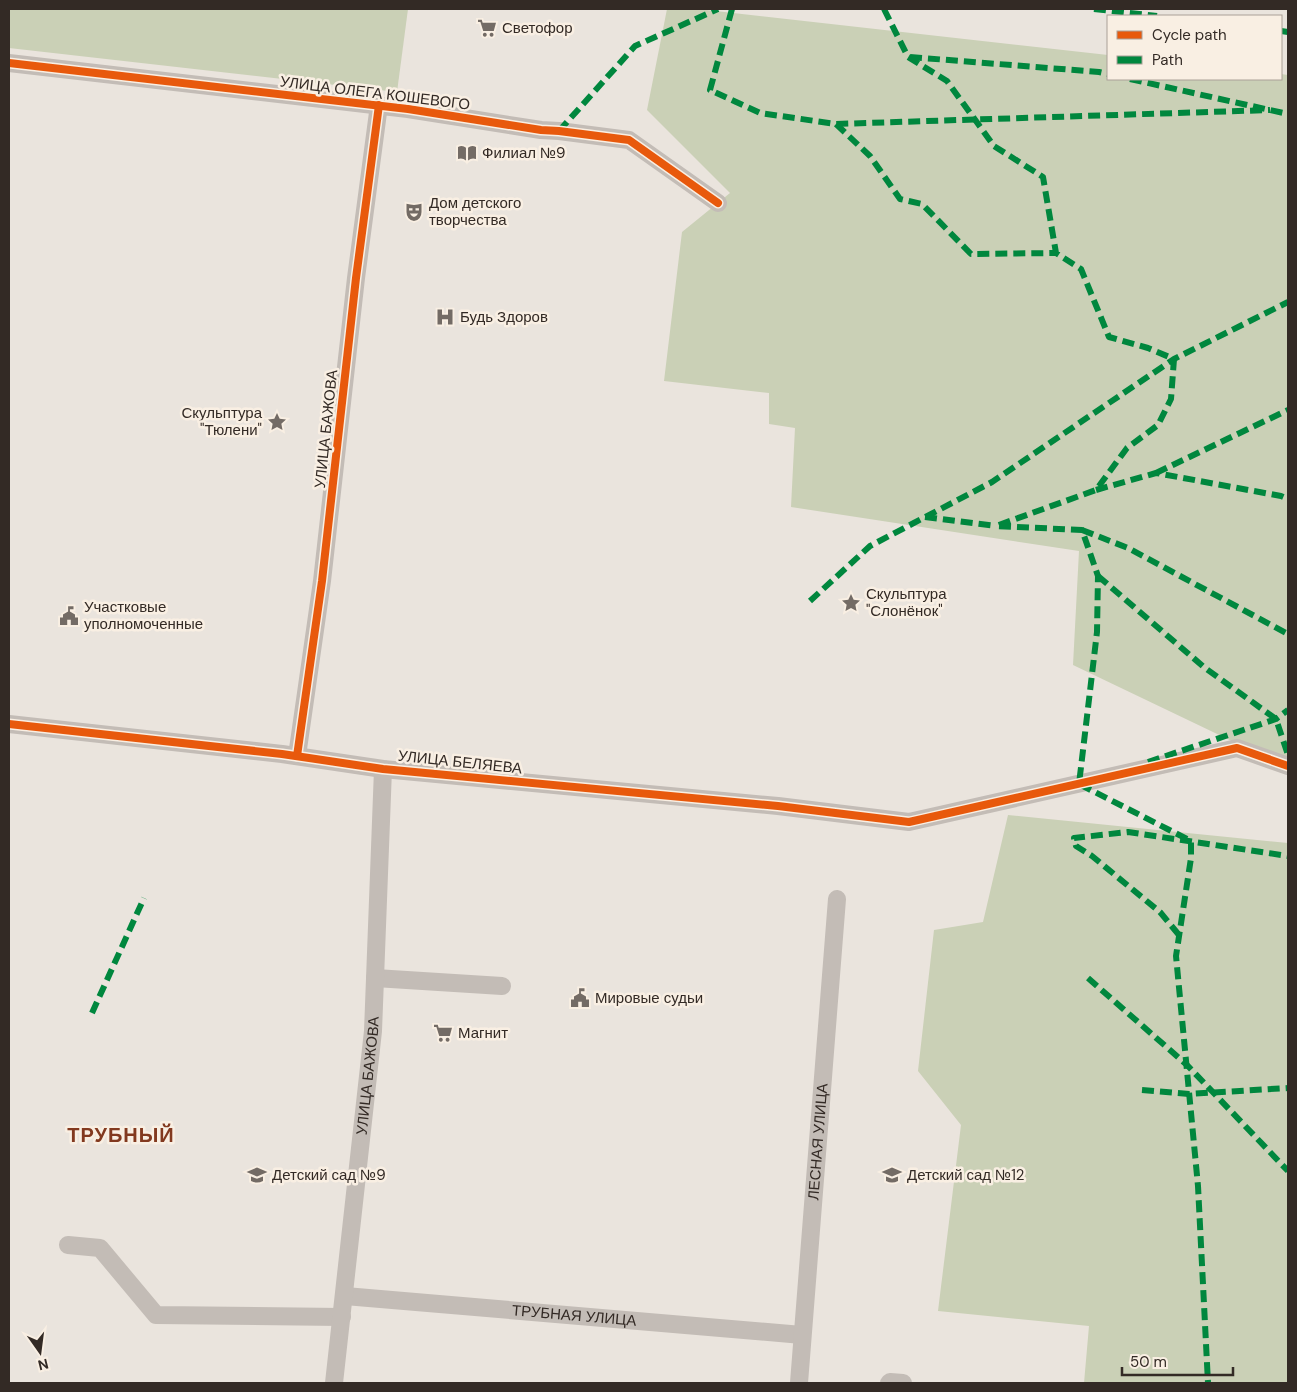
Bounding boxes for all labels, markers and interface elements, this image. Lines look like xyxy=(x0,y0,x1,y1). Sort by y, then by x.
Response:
legend xyxy=(1107,15,1282,80)
supermarket icon: Светофор xyxy=(476,17,498,39)
place label: Светофор xyxy=(502,18,573,38)
text: Cycle path xyxy=(1152,25,1227,45)
text: Path xyxy=(1152,50,1183,70)
street label: УЛИЦА ОЛЕГА КОШЕВОГО xyxy=(279,71,471,115)
library icon: Филиал №9 xyxy=(456,142,478,164)
place label: Филиал №9 xyxy=(482,143,566,163)
place label: Дом детского творчества xyxy=(429,193,521,230)
theatre icon: Дом детского творчества xyxy=(403,201,425,223)
hospital icon: Будь Здоров xyxy=(434,306,456,328)
place label: Будь Здоров xyxy=(460,307,548,327)
street label: УЛИЦА БАЖОВА xyxy=(310,369,342,489)
place label: Скульптура "Тюлени" xyxy=(182,403,263,440)
place icon: Скульптура "Тюлени" xyxy=(266,411,288,433)
place label: Скульптура "Слонёнок" xyxy=(866,584,947,621)
place icon: Скульптура "Слонёнок" xyxy=(840,592,862,614)
place label: Участковые уполномоченные xyxy=(84,597,203,634)
public building icon: Участковые уполномоченные xyxy=(58,605,80,627)
street label: УЛИЦА БЕЛЯЕВА xyxy=(397,746,523,778)
public building icon: Мировые судьи xyxy=(569,987,591,1009)
place label: Мировые судьи xyxy=(595,988,703,1008)
street label: УЛИЦА БАЖОВА xyxy=(352,1016,384,1136)
supermarket icon: Магнит xyxy=(432,1022,454,1044)
place label: Магнит xyxy=(458,1023,508,1043)
street label: ЛЕСНАЯ УЛИЦА xyxy=(803,1083,832,1201)
district label: ТРУБНЫЙ xyxy=(67,1122,175,1148)
school or university icon: Детский сад №9 xyxy=(246,1164,268,1186)
school or university icon: Детский сад №12 xyxy=(881,1164,903,1186)
place label: Детский сад №9 xyxy=(272,1165,386,1185)
place label: Детский сад №12 xyxy=(907,1165,1025,1185)
street label: ТРУБНАЯ УЛИЦА xyxy=(511,1300,637,1331)
north arrow xyxy=(15,1327,65,1377)
scale bar xyxy=(1122,1344,1233,1376)
text: 50 m xyxy=(1130,1352,1167,1372)
text: N xyxy=(36,1355,50,1375)

